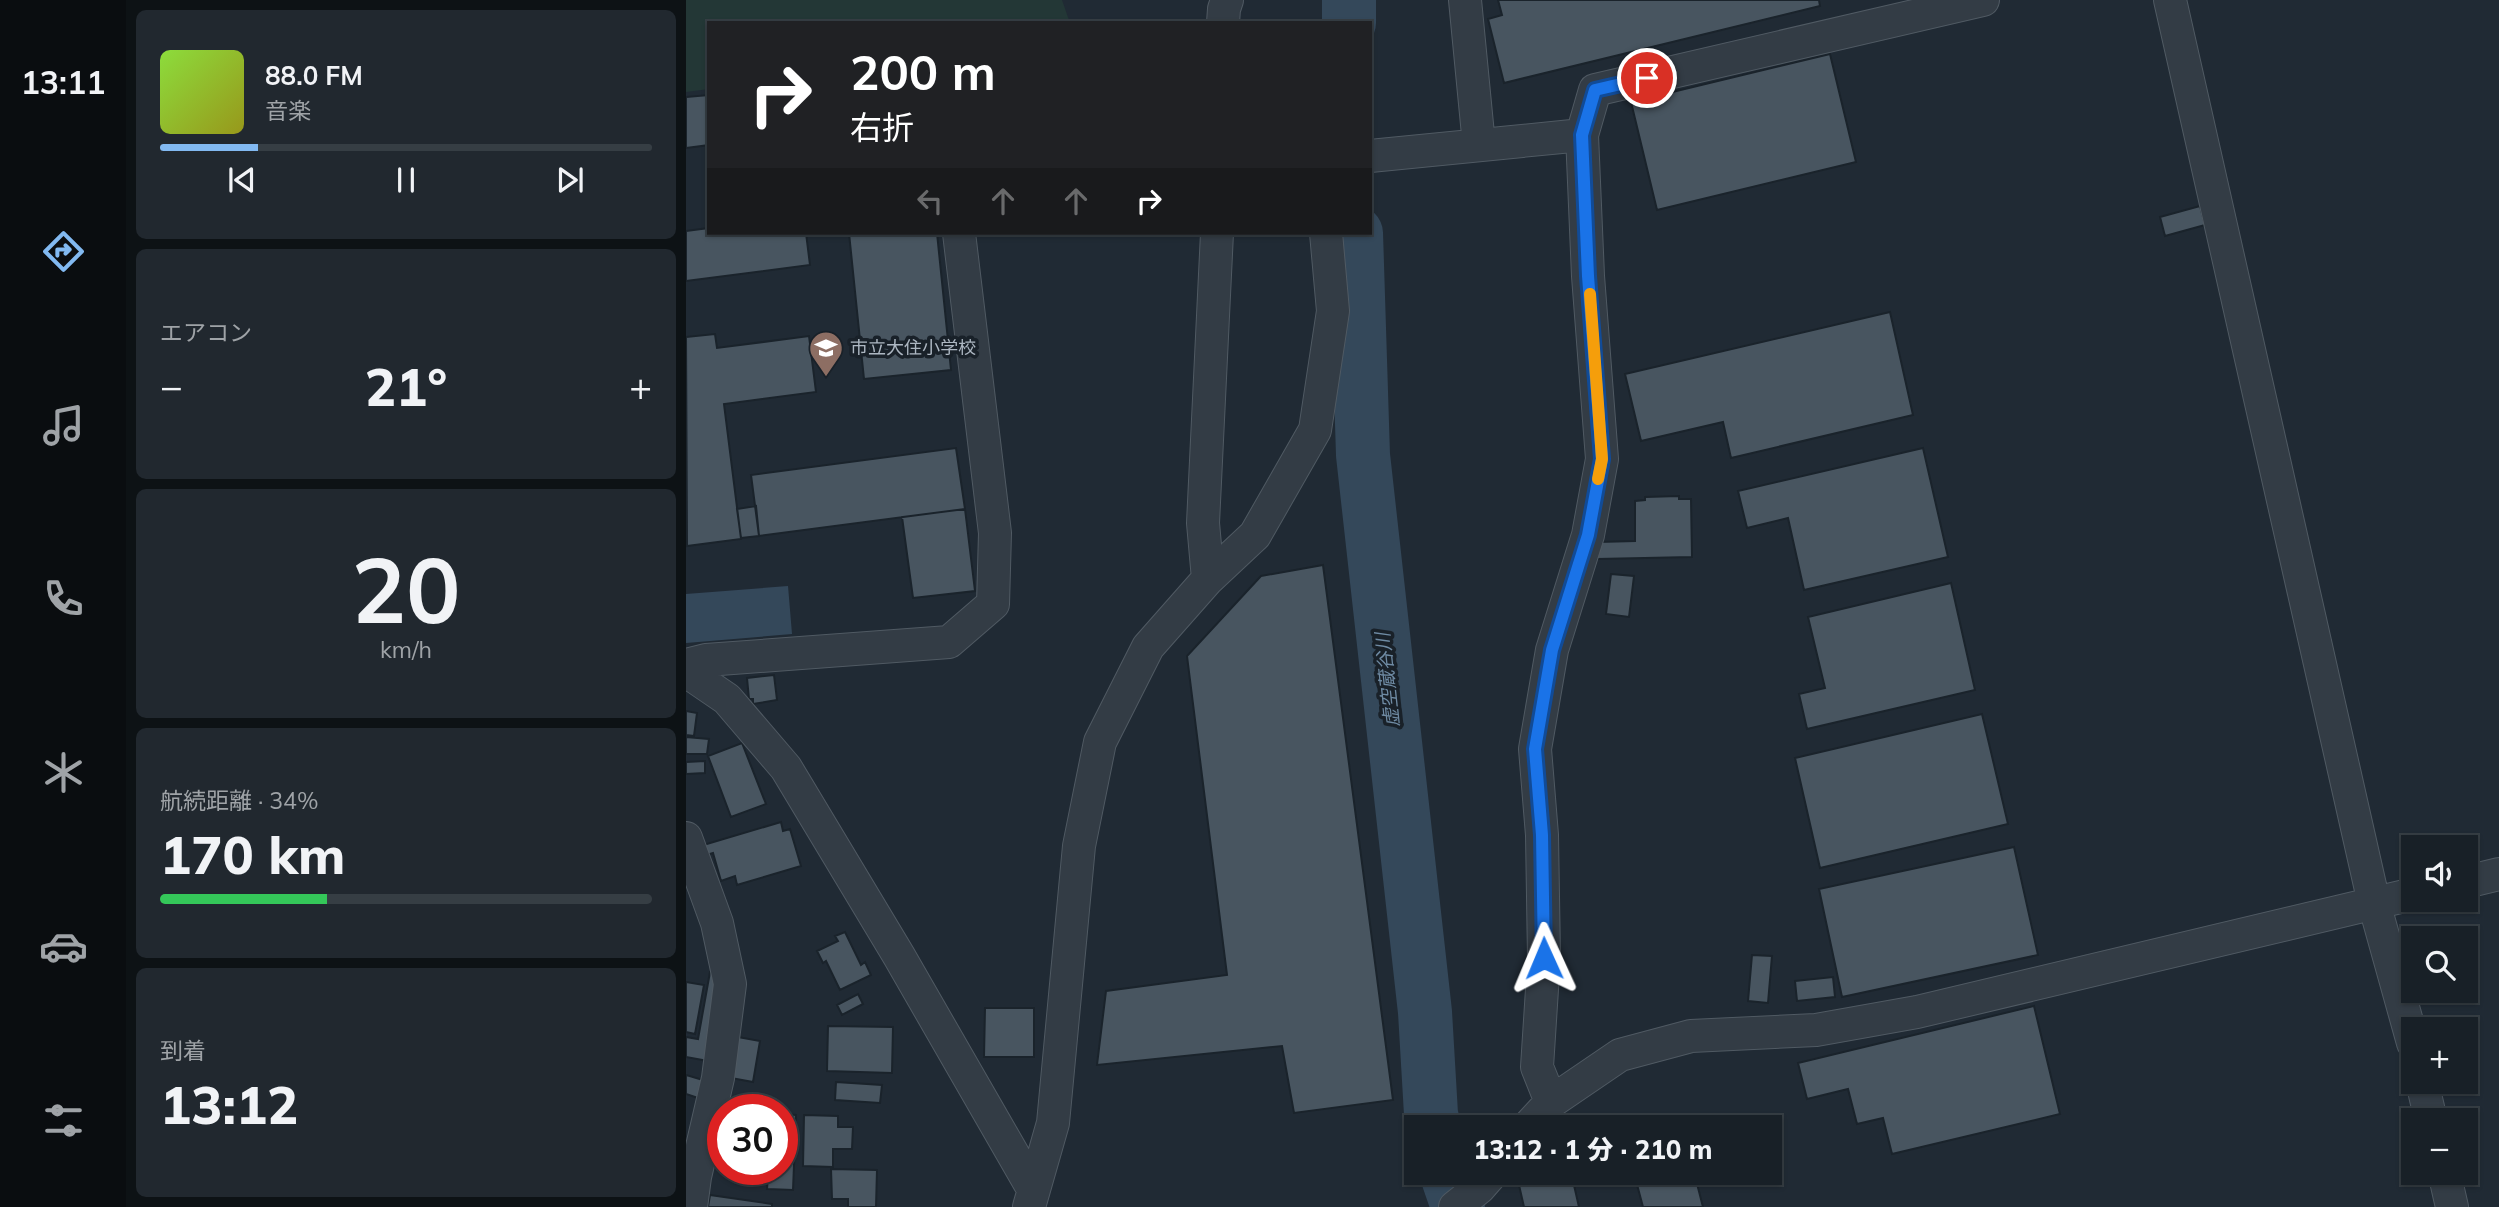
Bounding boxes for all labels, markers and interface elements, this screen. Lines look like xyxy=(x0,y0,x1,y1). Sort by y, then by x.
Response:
text: 200 m xyxy=(850,41,996,102)
pin xyxy=(1617,48,1677,108)
icon: right xyxy=(735,49,826,140)
text: 88.0 FM xyxy=(265,59,363,92)
icon: arrive xyxy=(1628,59,1666,97)
text: 13:11 xyxy=(21,62,105,102)
text: 音楽 xyxy=(265,96,311,125)
text: 右折 xyxy=(850,107,914,147)
icon: previous xyxy=(223,161,261,199)
icon: pause xyxy=(387,161,425,199)
icon: next xyxy=(551,161,589,199)
icon: left xyxy=(911,182,949,220)
icon: ahead xyxy=(984,182,1022,220)
icon: ahead xyxy=(1057,182,1095,220)
icon: right xyxy=(1130,182,1168,220)
icon: directions xyxy=(39,227,88,276)
text: エアコン xyxy=(160,318,252,347)
school or university icon: 市立大住小学校 xyxy=(807,329,845,378)
place label: 市立大住小学校 xyxy=(850,336,976,359)
text: 21° xyxy=(365,354,447,419)
text: − xyxy=(160,362,183,410)
text: + xyxy=(629,362,652,410)
icon: music xyxy=(39,401,88,450)
text: 20 xyxy=(351,532,461,646)
icon: phone xyxy=(39,574,88,623)
water label: 虚空蔵谷川 xyxy=(1370,630,1404,729)
text: km/h xyxy=(380,635,432,664)
icon: climate xyxy=(39,748,88,797)
text: 航続距離 · 34% xyxy=(160,786,318,815)
text: 170 km xyxy=(160,822,345,887)
map controls xyxy=(2401,835,2478,1185)
button: sound xyxy=(2401,835,2478,912)
position arrow xyxy=(1507,921,1581,995)
icon: car xyxy=(39,922,88,971)
button: search xyxy=(2401,926,2478,1003)
button: + xyxy=(2401,1017,2478,1094)
text: 到着 xyxy=(160,1036,206,1065)
text: 13:12 xyxy=(160,1072,298,1137)
speed limit sign: 30 xyxy=(707,1094,798,1185)
icon: filters xyxy=(39,1096,88,1145)
button: − xyxy=(2401,1108,2478,1185)
text: 13:12 · 1 分 · 210 m xyxy=(1474,1133,1712,1166)

